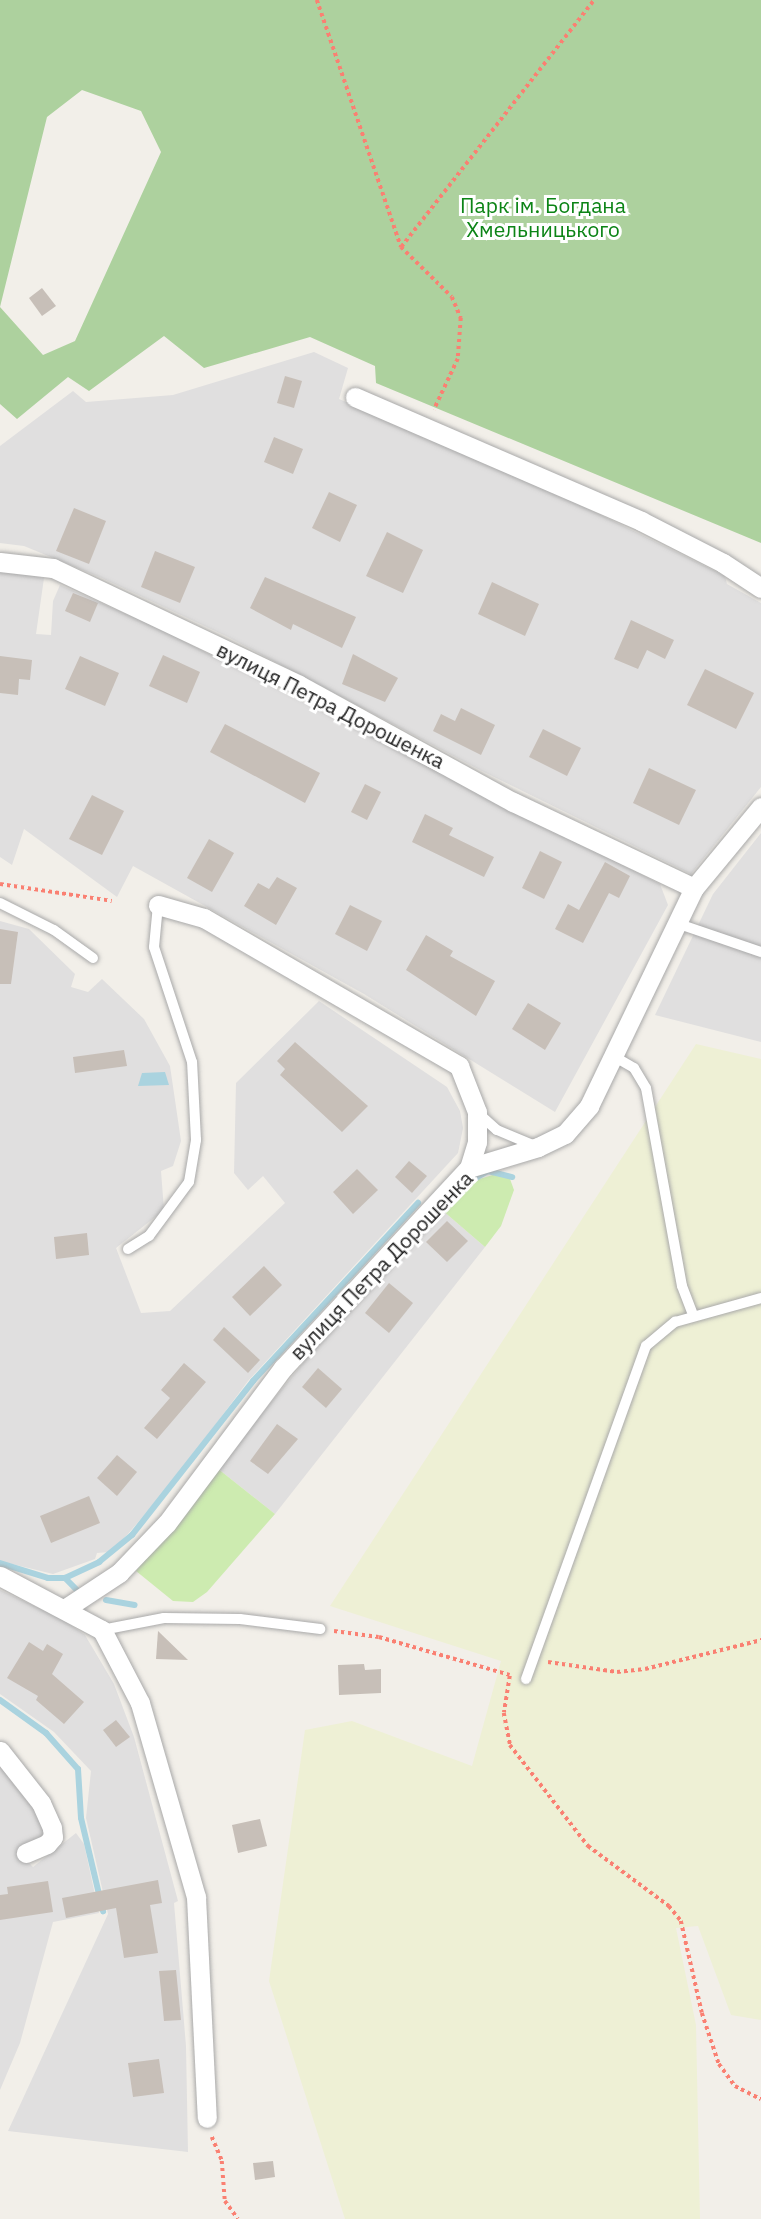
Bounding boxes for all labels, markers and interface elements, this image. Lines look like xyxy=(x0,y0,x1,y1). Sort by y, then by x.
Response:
park label: Парк ім. Богдана Хмельницького xyxy=(460,192,626,242)
street label: вулиця Петра Дорошенка xyxy=(213,636,449,774)
street label: вулиця Петра Дорошенка xyxy=(284,1165,478,1365)

